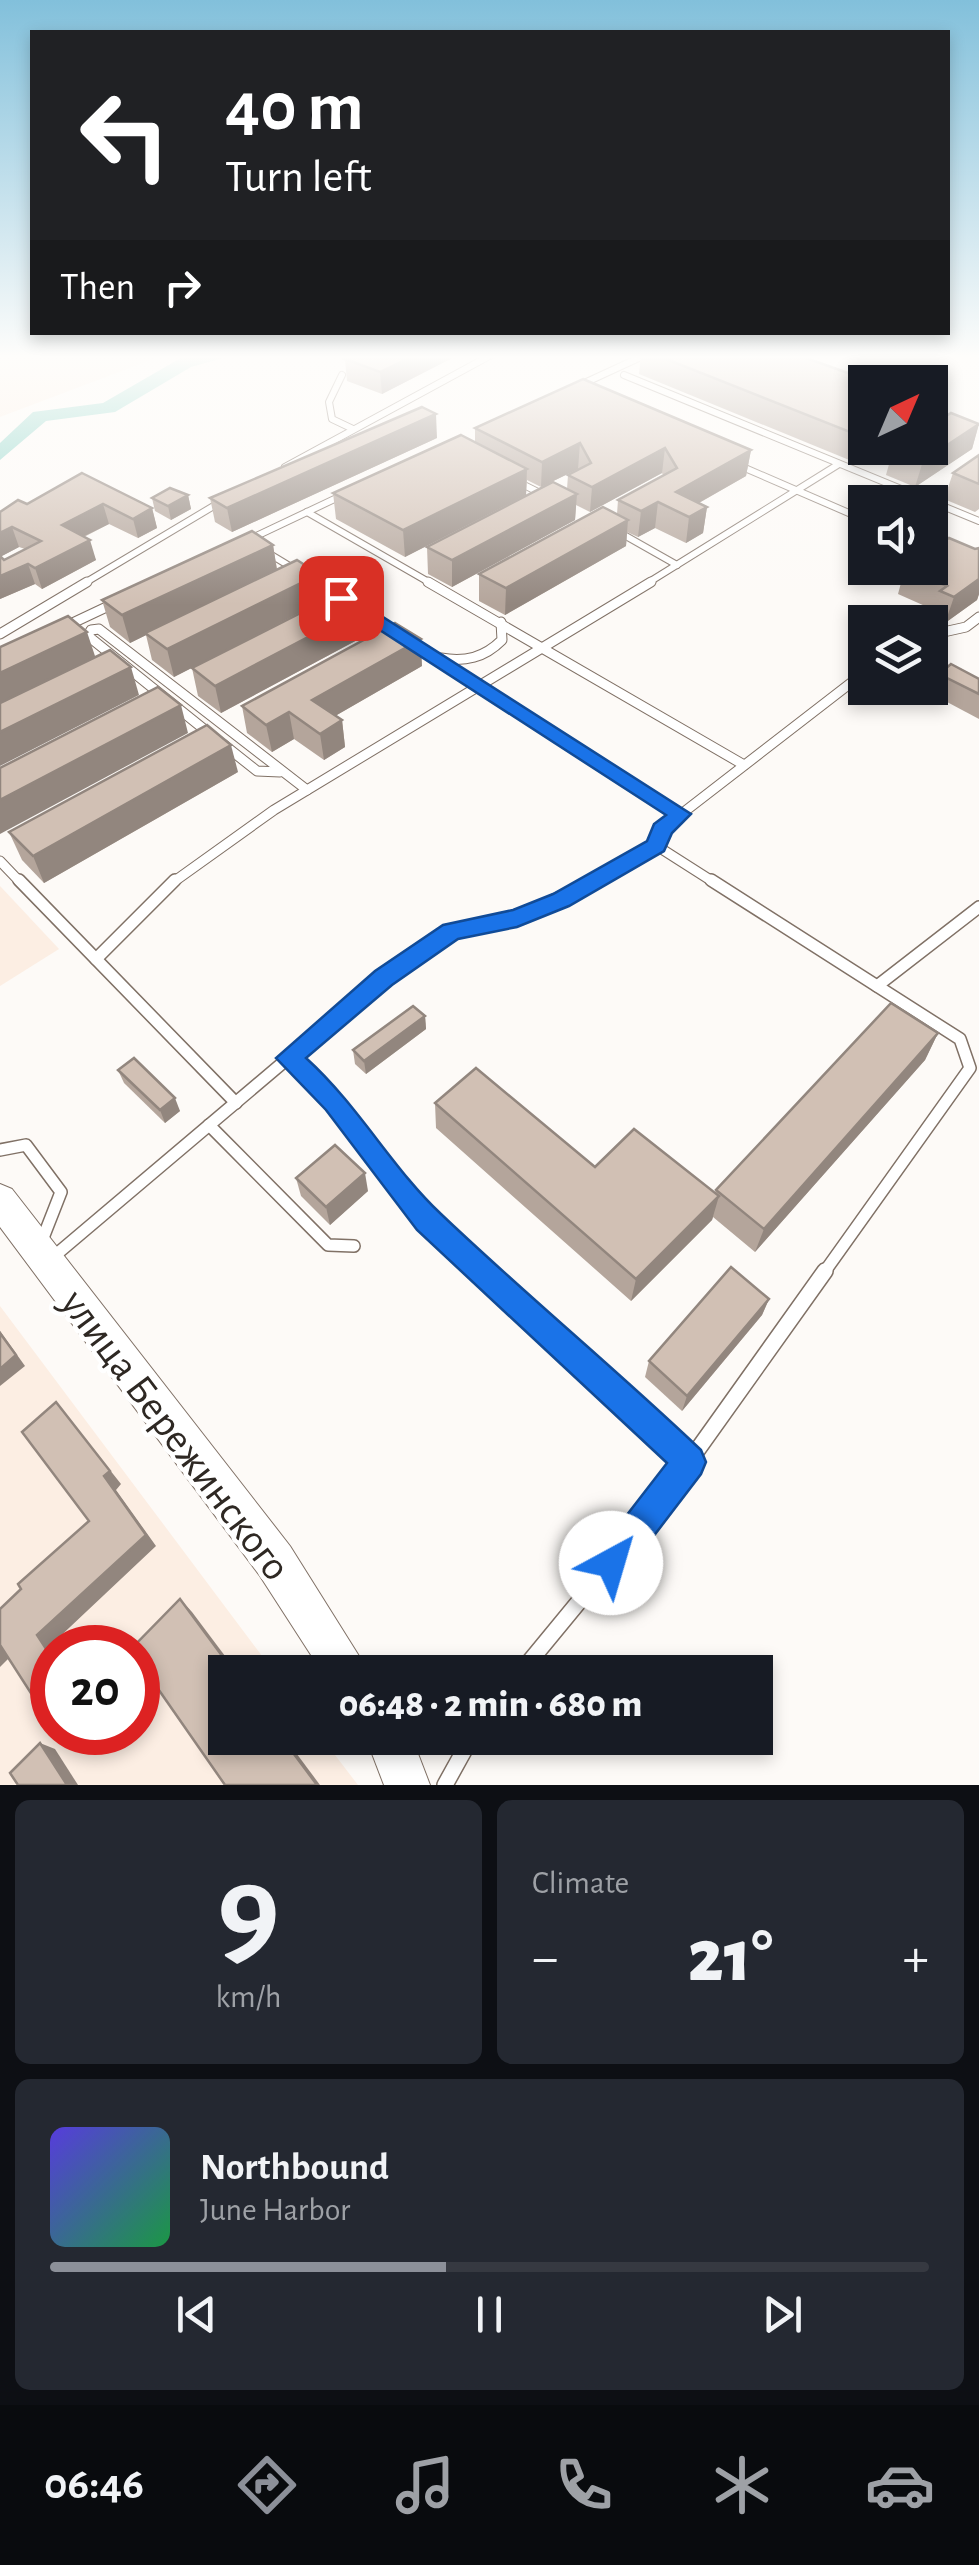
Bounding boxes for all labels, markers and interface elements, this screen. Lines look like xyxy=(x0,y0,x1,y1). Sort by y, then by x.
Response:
icon: left xyxy=(60,70,190,200)
text: 40 m xyxy=(225,73,364,143)
text: Turn left xyxy=(225,155,372,200)
icon: right xyxy=(155,260,210,315)
text: Then xyxy=(60,269,135,307)
north arrow xyxy=(848,365,948,465)
map controls xyxy=(848,365,948,705)
button: sound xyxy=(848,485,948,585)
pin xyxy=(299,556,384,641)
icon: arrive xyxy=(314,571,369,626)
button: layers xyxy=(848,605,948,705)
street label: улица Бережинского xyxy=(52,1281,298,1588)
position arrow xyxy=(559,1511,663,1615)
speed limit sign: 20 xyxy=(30,1625,160,1755)
text: 06:48 · 2 min · 680 m xyxy=(339,1686,642,1724)
text: 9 xyxy=(217,1848,280,1978)
text: Climate xyxy=(532,1867,629,1899)
text: 21° xyxy=(688,1920,773,1995)
text: − xyxy=(532,1931,558,1986)
text: + xyxy=(903,1931,929,1986)
text: km/h xyxy=(215,1981,282,2013)
text: Northbound xyxy=(200,2149,389,2187)
text: June Harbor xyxy=(200,2194,350,2226)
icon: previous xyxy=(169,2287,224,2342)
icon: pause xyxy=(462,2287,517,2342)
icon: next xyxy=(755,2287,810,2342)
icon: directions xyxy=(232,2450,302,2520)
icon: music xyxy=(390,2450,460,2520)
icon: phone xyxy=(549,2450,619,2520)
icon: climate xyxy=(707,2450,777,2520)
icon: car xyxy=(865,2450,935,2520)
text: 06:46 xyxy=(44,2462,144,2507)

